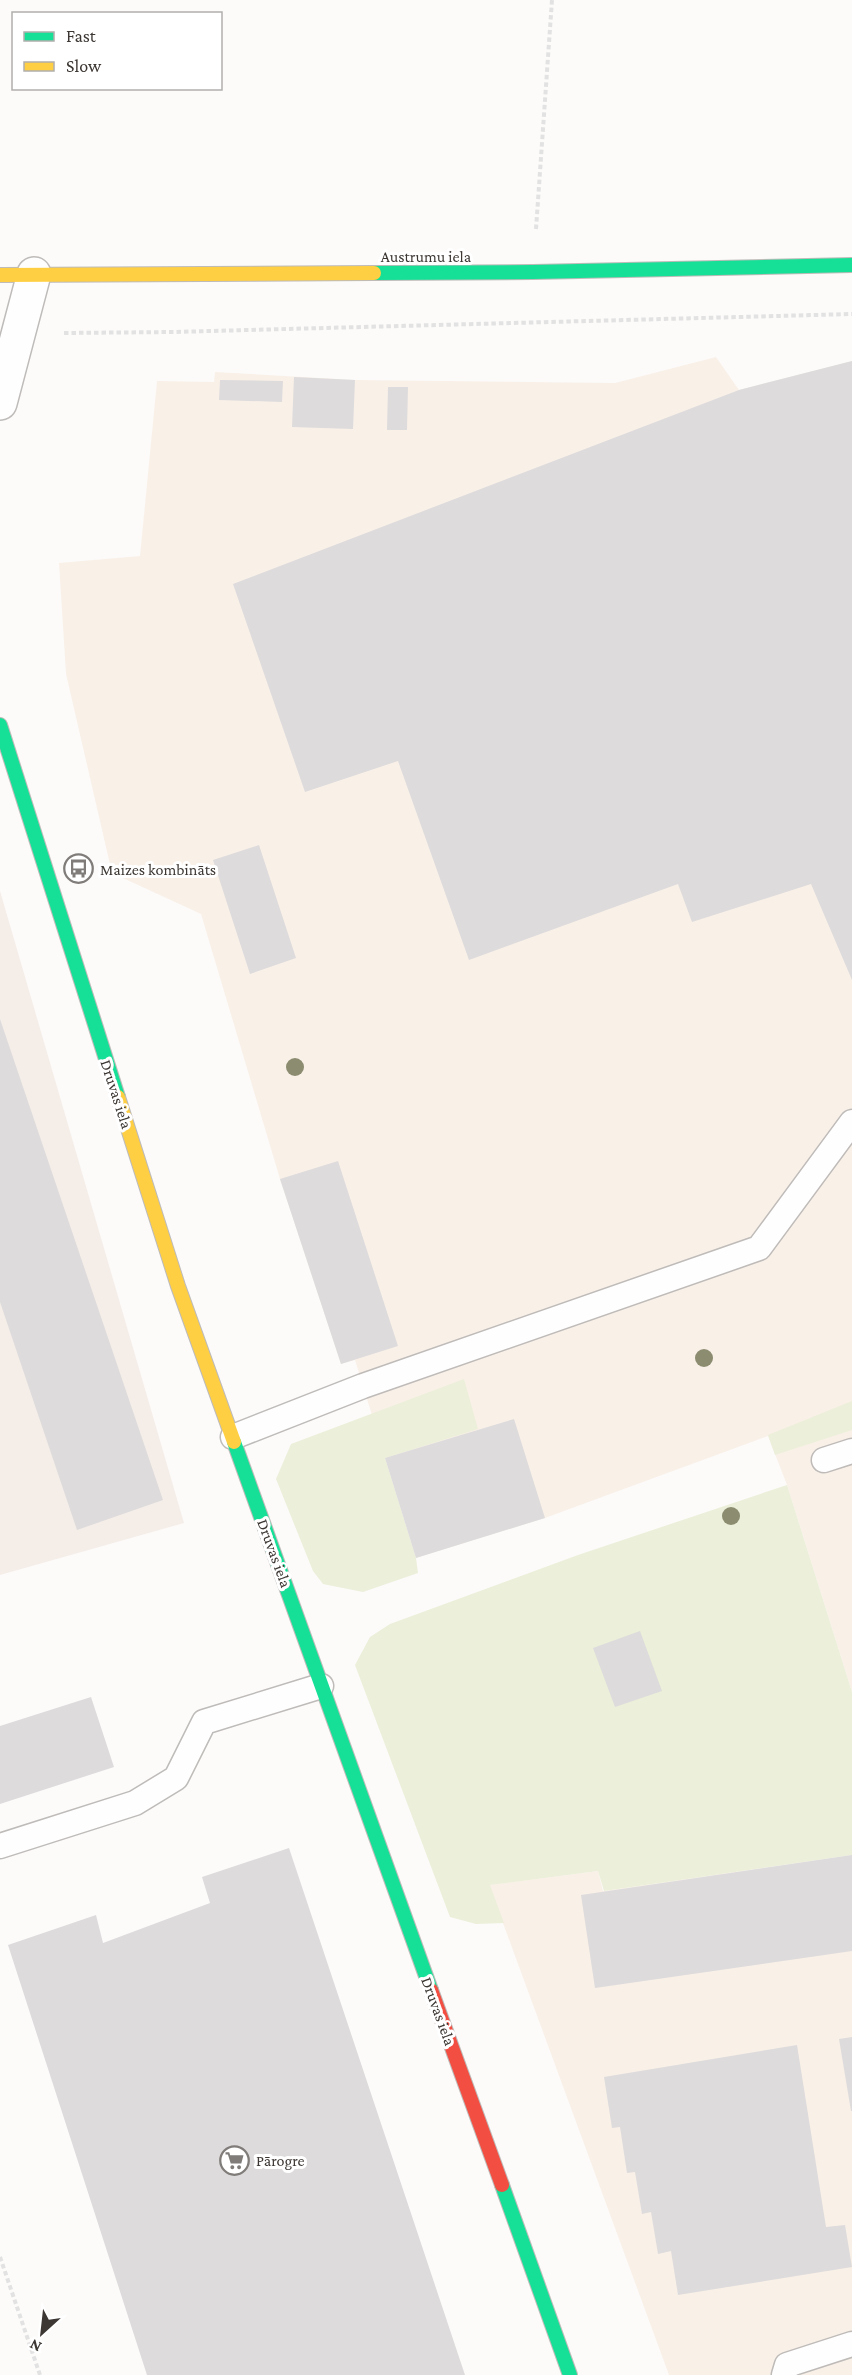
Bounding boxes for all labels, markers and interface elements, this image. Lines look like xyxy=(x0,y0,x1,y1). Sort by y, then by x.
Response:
legend xyxy=(12,12,222,90)
text: Fast xyxy=(66,26,97,46)
text: Slow xyxy=(66,56,102,76)
street label: Austrumu iela xyxy=(381,248,472,265)
bus stop icon: Maizes kombināts xyxy=(63,853,95,885)
place label: Maizes kombināts xyxy=(100,861,216,878)
street label: Druvas iela xyxy=(97,1057,136,1131)
street label: Druvas iela xyxy=(254,1517,295,1590)
street label: Druvas iela xyxy=(418,1975,459,2048)
supermarket icon: Pārogre xyxy=(219,2144,251,2176)
place label: Pārogre xyxy=(256,2152,305,2170)
north arrow xyxy=(12,2303,72,2363)
text: N xyxy=(27,2336,44,2356)

